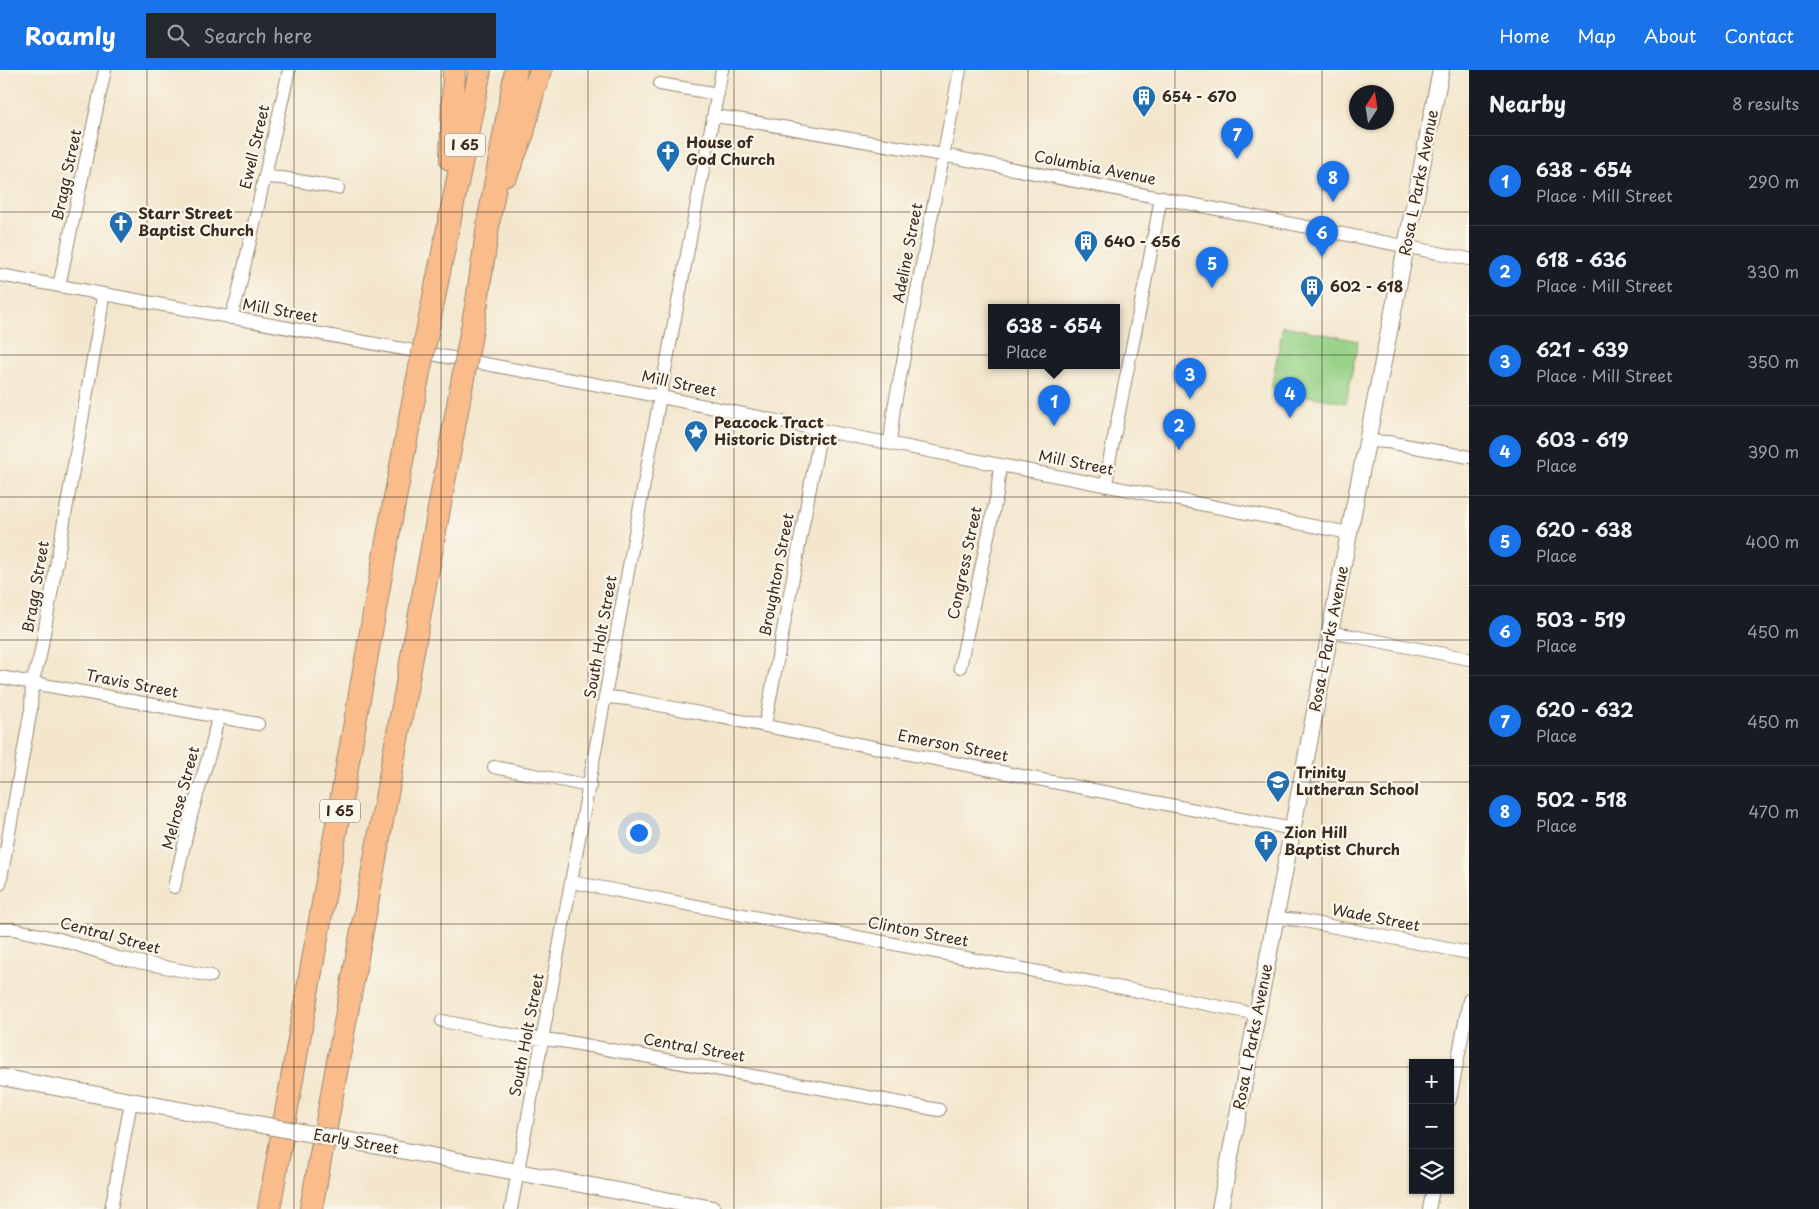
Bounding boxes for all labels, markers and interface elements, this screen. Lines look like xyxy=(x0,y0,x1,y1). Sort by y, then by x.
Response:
search box xyxy=(146,13,496,58)
text: Roamly xyxy=(25,17,116,53)
icon: search xyxy=(164,21,192,49)
text: Search here xyxy=(204,21,312,49)
text: Home xyxy=(1499,22,1549,49)
text: Map xyxy=(1577,22,1616,49)
text: About xyxy=(1644,22,1696,49)
text: Contact xyxy=(1724,22,1794,49)
building icon: 654 - 670 xyxy=(1131,84,1157,118)
place label: 654 - 670 xyxy=(1162,84,1237,107)
north arrow xyxy=(1349,85,1394,130)
text: Nearby xyxy=(1489,87,1566,119)
text: 8 results xyxy=(1732,91,1799,115)
street label: Ewell Street xyxy=(233,102,274,191)
street label: Rosa L Parks Avenue xyxy=(1392,108,1443,258)
pin: 7 xyxy=(1221,118,1253,159)
street label: Bragg Street xyxy=(45,127,86,223)
place label: House of God Church xyxy=(686,130,775,170)
road number: I 65 xyxy=(445,134,485,156)
church icon: House of God Church xyxy=(655,139,681,173)
street label: Columbia Avenue xyxy=(1032,143,1158,190)
text: 638 - 654 xyxy=(1536,155,1632,183)
pin: 8 xyxy=(1317,161,1349,202)
text: 1 xyxy=(1501,169,1509,193)
text: 290 m xyxy=(1748,169,1799,193)
text: Place · Mill Street xyxy=(1536,183,1672,207)
place label: Starr Street Baptist Church xyxy=(138,201,254,241)
street label: Adeline Street xyxy=(886,201,927,305)
church icon: Starr Street Baptist Church xyxy=(108,210,134,244)
pin: 6 xyxy=(1306,216,1338,257)
building icon: 640 - 656 xyxy=(1073,229,1099,263)
place label: 640 - 656 xyxy=(1104,229,1181,252)
text: 618 - 636 xyxy=(1536,245,1627,273)
pin: 5 xyxy=(1196,247,1228,288)
text: 2 xyxy=(1499,259,1511,283)
text: 330 m xyxy=(1746,259,1799,283)
text: Place · Mill Street xyxy=(1536,273,1672,297)
building icon: 602 - 618 xyxy=(1299,274,1325,308)
place label: 602 - 618 xyxy=(1330,274,1403,297)
street label: Mill Street xyxy=(241,292,320,327)
popup xyxy=(988,304,1120,369)
text: 638 - 654 xyxy=(1006,311,1102,339)
text: 621 - 639 xyxy=(1536,335,1629,363)
text: Place xyxy=(1006,339,1047,363)
text: 3 xyxy=(1500,349,1510,373)
text: 350 m xyxy=(1747,349,1799,373)
pin: 3 xyxy=(1174,358,1206,399)
street label: Mill Street xyxy=(640,363,719,402)
text: Place · Mill Street xyxy=(1536,363,1672,387)
pin: 4 xyxy=(1274,377,1306,418)
pin: 1 xyxy=(1038,385,1070,426)
pin: 2 xyxy=(1163,409,1195,450)
place label: Peacock Tract Historic District xyxy=(714,410,837,450)
place icon: Peacock Tract Historic District xyxy=(683,419,709,453)
text: 603 - 619 xyxy=(1536,425,1629,453)
text: 4 xyxy=(1500,439,1510,463)
text: 390 m xyxy=(1748,439,1799,463)
street label: Mill Street xyxy=(1037,443,1116,480)
text: Place xyxy=(1536,453,1577,477)
street label: Congress Street xyxy=(940,504,987,621)
street label: Broughton Street xyxy=(752,511,799,638)
text: 620 - 638 xyxy=(1536,515,1633,543)
text: 5 xyxy=(1500,529,1510,553)
text: 400 m xyxy=(1746,529,1799,553)
street label: Bragg Street xyxy=(15,539,54,635)
text: Place xyxy=(1536,543,1577,567)
street label: Rosa L Parks Avenue xyxy=(1302,564,1353,714)
street label: South Holt Street xyxy=(577,573,622,700)
text: 503 - 519 xyxy=(1536,605,1626,633)
text: 6 xyxy=(1499,619,1511,643)
text: 450 m xyxy=(1747,619,1799,643)
text: Place xyxy=(1536,633,1577,657)
street label: Travis Street xyxy=(84,662,180,703)
text: 620 - 632 xyxy=(1536,695,1633,723)
text: 7 xyxy=(1500,709,1510,733)
text: 450 m xyxy=(1747,709,1799,733)
street label: Emerson Street xyxy=(896,723,1010,766)
text: Place xyxy=(1536,723,1577,747)
street label: Melrose Street xyxy=(155,744,204,852)
place label: Trinity Lutheran School xyxy=(1296,760,1419,800)
school or university icon: Trinity Lutheran School xyxy=(1265,769,1291,803)
text: 502 - 518 xyxy=(1536,785,1627,813)
road number: I 65 xyxy=(320,799,360,822)
text: 8 xyxy=(1500,799,1510,823)
text: 470 m xyxy=(1749,799,1799,823)
text: Place xyxy=(1536,813,1577,837)
your location xyxy=(626,820,652,846)
place label: Zion Hill Baptist Church xyxy=(1284,820,1400,860)
church icon: Zion Hill Baptist Church xyxy=(1253,829,1279,863)
street label: Wade Street xyxy=(1330,897,1422,936)
street label: Clinton Street xyxy=(866,909,971,952)
street label: Central Street xyxy=(58,910,163,959)
street label: Rosa L Parks Avenue xyxy=(1226,962,1277,1112)
street label: South Holt Street xyxy=(502,971,549,1098)
street label: Central Street xyxy=(642,1026,747,1067)
map controls xyxy=(1409,1059,1454,1194)
button: + xyxy=(1409,1059,1454,1104)
button: − xyxy=(1409,1104,1454,1149)
street label: Early Street xyxy=(312,1122,401,1159)
button: layers xyxy=(1409,1149,1454,1194)

